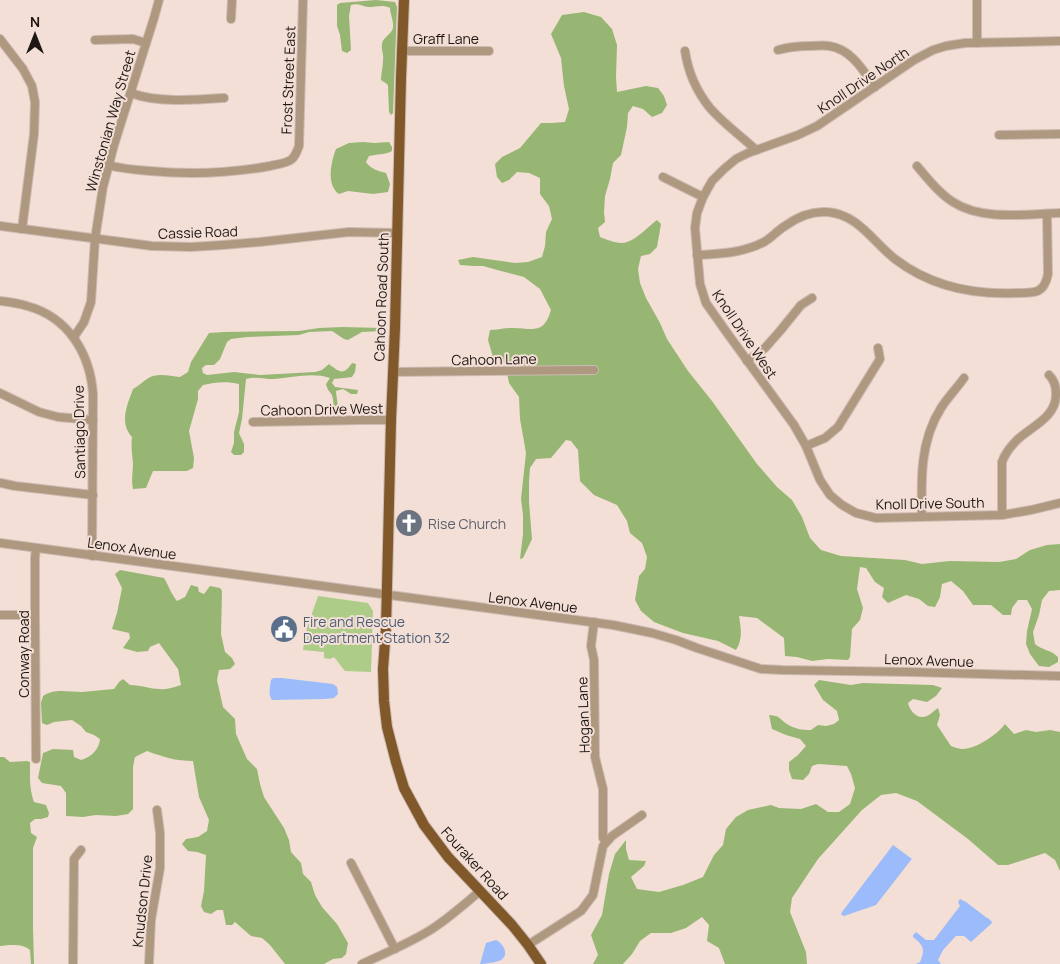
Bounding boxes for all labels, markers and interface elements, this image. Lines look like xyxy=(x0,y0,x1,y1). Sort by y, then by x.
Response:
north arrow xyxy=(10,10,60,60)
text: N xyxy=(30,12,40,31)
street label: Frost Street East xyxy=(277,25,299,135)
street label: Graff Lane xyxy=(413,29,479,48)
street label: Knoll Drive North xyxy=(814,42,912,118)
street label: Winstonian Way Street xyxy=(81,47,139,194)
street label: Cassie Road xyxy=(158,221,238,243)
street label: Cahoon Road South xyxy=(369,232,393,362)
street label: Knoll Drive West xyxy=(708,286,782,382)
street label: Cahoon Lane xyxy=(451,349,537,369)
street label: Santiago Drive xyxy=(69,385,89,479)
street label: Cahoon Drive West xyxy=(260,398,384,420)
street label: Knoll Drive South xyxy=(875,493,985,513)
church icon: Rise Church xyxy=(394,508,424,538)
place label: Rise Church xyxy=(428,514,506,533)
street label: Lenox Avenue xyxy=(86,532,178,564)
street label: Lenox Avenue xyxy=(487,587,579,617)
street label: Conway Road xyxy=(14,610,33,698)
place label: Fire and Rescue Department Station 32 xyxy=(303,612,450,647)
public building icon: Fire and Rescue Department Station 32 xyxy=(269,614,299,644)
street label: Lenox Avenue xyxy=(884,649,974,671)
street label: Hogan Lane xyxy=(572,676,594,754)
street label: Fouraker Road xyxy=(437,822,513,904)
street label: Knudson Drive xyxy=(128,854,156,948)

